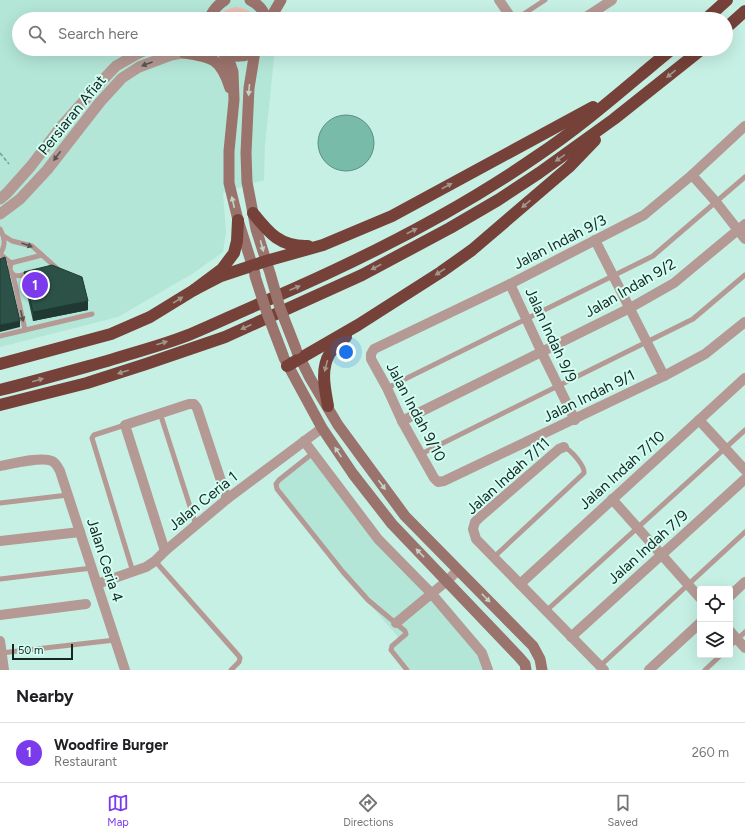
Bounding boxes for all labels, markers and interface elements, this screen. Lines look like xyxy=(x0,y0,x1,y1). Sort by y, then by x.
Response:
search box xyxy=(12,12,733,56)
icon: search xyxy=(26,23,48,45)
text: Search here xyxy=(58,25,138,43)
one-way arrow xyxy=(140,62,152,68)
one-way arrow xyxy=(666,70,676,79)
street label: Persiaran Afiat xyxy=(34,71,110,158)
one-way arrow xyxy=(246,84,253,96)
one-way arrow xyxy=(53,151,62,162)
one-way arrow xyxy=(555,154,565,162)
one-way arrow xyxy=(441,183,453,190)
one-way arrow xyxy=(230,196,236,208)
one-way arrow xyxy=(521,199,531,209)
street label: Jalan Indah 9/3 xyxy=(511,211,609,273)
one-way arrow xyxy=(406,228,418,234)
one-way arrow xyxy=(259,240,265,252)
one-way arrow xyxy=(22,242,34,248)
street label: Jalan Indah 9/2 xyxy=(581,255,679,321)
one-way arrow xyxy=(371,264,382,270)
one-way arrow xyxy=(435,268,446,276)
pin: 1 xyxy=(22,270,48,300)
one-way arrow xyxy=(290,285,301,291)
street label: Jalan Indah 9/9 xyxy=(521,285,581,385)
one-way arrow xyxy=(173,296,183,304)
one-way arrow xyxy=(20,310,26,323)
one-way arrow xyxy=(240,324,251,330)
one-way arrow xyxy=(157,340,169,346)
your location xyxy=(336,342,356,362)
one-way arrow xyxy=(322,359,328,372)
street label: Jalan Indah 9/10 xyxy=(382,359,450,465)
street label: Jalan Indah 9/1 xyxy=(540,366,638,426)
one-way arrow xyxy=(117,369,129,375)
one-way arrow xyxy=(32,377,44,383)
street label: Jalan Indah 7/10 xyxy=(575,427,669,513)
street label: Jalan Indah 7/11 xyxy=(463,434,553,518)
one-way arrow xyxy=(334,447,342,457)
street label: Jalan Ceria 1 xyxy=(165,468,241,534)
one-way arrow xyxy=(378,480,386,491)
street label: Jalan Indah 7/9 xyxy=(604,506,692,588)
street label: Jalan Ceria 4 xyxy=(83,516,127,604)
one-way arrow xyxy=(415,548,425,558)
map controls xyxy=(697,586,733,658)
button: locate xyxy=(697,586,733,622)
one-way arrow xyxy=(481,593,490,603)
button: layers xyxy=(697,622,733,658)
scale bar xyxy=(12,642,73,661)
text: 50 m xyxy=(18,644,43,657)
text: Nearby xyxy=(16,686,74,706)
text: Woodfire Burger xyxy=(54,736,168,754)
text: 1 xyxy=(26,745,32,760)
text: 260 m xyxy=(692,745,729,760)
text: Restaurant xyxy=(54,754,117,769)
tab: Map xyxy=(107,792,129,829)
tab: Directions xyxy=(343,792,393,829)
tab: Saved xyxy=(608,792,638,829)

